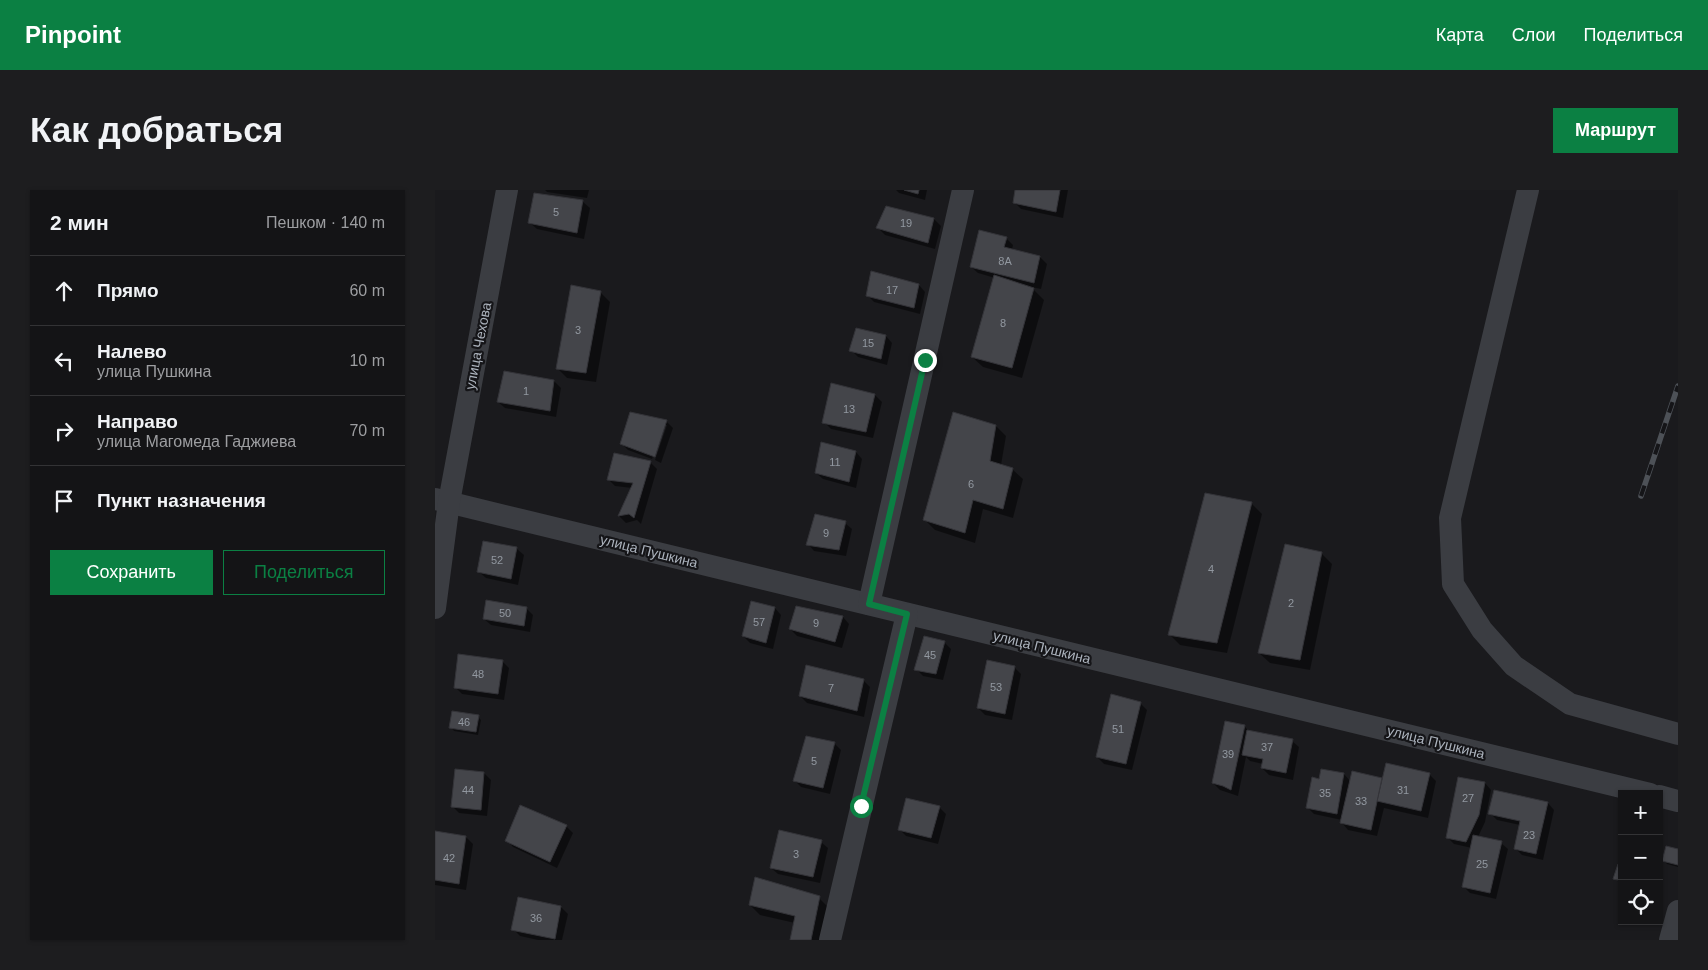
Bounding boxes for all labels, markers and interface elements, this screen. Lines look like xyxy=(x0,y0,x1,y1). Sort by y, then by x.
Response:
text: Pinpoint xyxy=(25,21,121,48)
text: Карта xyxy=(1436,25,1484,45)
text: Слои xyxy=(1512,25,1556,45)
text: Поделиться xyxy=(1584,25,1683,45)
button: Маршрут xyxy=(1553,108,1678,153)
text: Как добраться xyxy=(30,110,283,149)
house number: 5 xyxy=(553,206,559,218)
text: 2 мин xyxy=(50,211,109,234)
text: Пешком · 140 m xyxy=(266,214,385,231)
house number: 19 xyxy=(900,217,912,229)
house number: 8А xyxy=(998,255,1012,267)
icon: ahead xyxy=(50,277,78,305)
text: Прямо xyxy=(97,280,159,301)
text: 60 m xyxy=(349,282,385,299)
house number: 17 xyxy=(886,284,898,296)
street label: улица Чехова xyxy=(462,301,494,391)
house number: 8 xyxy=(1000,317,1006,329)
house number: 3 xyxy=(575,324,581,336)
house number: 15 xyxy=(862,337,874,349)
text: Налево xyxy=(97,341,167,362)
icon: left xyxy=(50,347,78,375)
route end xyxy=(914,349,937,372)
text: 10 m xyxy=(349,352,385,369)
text: улица Пушкина xyxy=(97,363,211,380)
house number: 1 xyxy=(523,385,529,397)
house number: 13 xyxy=(843,403,855,415)
text: Направо xyxy=(97,411,178,432)
icon: right xyxy=(50,417,78,445)
text: 70 m xyxy=(349,422,385,439)
text: улица Магомеда Гаджиева xyxy=(97,433,296,450)
house number: 11 xyxy=(829,456,841,468)
house number: 6 xyxy=(968,478,974,490)
icon: arrive xyxy=(50,487,78,515)
text: Пункт назначения xyxy=(97,490,266,511)
house number: 9 xyxy=(823,527,829,539)
street label: улица Пушкина xyxy=(598,531,700,571)
button: Сохранить xyxy=(50,550,213,595)
button: Поделиться xyxy=(223,550,385,595)
house number: 52 xyxy=(491,554,503,566)
house number: 4 xyxy=(1208,563,1214,575)
house number: 2 xyxy=(1288,597,1294,609)
house number: 50 xyxy=(499,607,511,619)
house number: 57 xyxy=(753,616,765,628)
house number: 9 xyxy=(813,617,819,629)
street label: улица Пушкина xyxy=(991,627,1093,667)
house number: 45 xyxy=(924,649,936,661)
house number: 48 xyxy=(472,668,484,680)
house number: 53 xyxy=(990,681,1002,693)
house number: 7 xyxy=(828,682,834,694)
house number: 46 xyxy=(458,716,470,728)
street label: улица Пушкина xyxy=(1385,722,1487,762)
house number: 51 xyxy=(1112,723,1124,735)
house number: 37 xyxy=(1261,741,1273,753)
house number: 39 xyxy=(1222,748,1234,760)
house number: 5 xyxy=(811,755,817,767)
house number: 44 xyxy=(462,784,474,796)
house number: 31 xyxy=(1397,784,1409,796)
house number: 35 xyxy=(1319,787,1331,799)
map controls xyxy=(1618,790,1663,925)
button: + xyxy=(1618,790,1663,835)
house number: 27 xyxy=(1462,792,1474,804)
route start xyxy=(850,795,873,818)
house number: 33 xyxy=(1355,795,1367,807)
house number: 23 xyxy=(1523,829,1535,841)
button: − xyxy=(1618,835,1663,880)
house number: 3 xyxy=(793,848,799,860)
house number: 42 xyxy=(443,852,455,864)
house number: 25 xyxy=(1476,858,1488,870)
button: locate xyxy=(1618,880,1663,925)
house number: 36 xyxy=(530,912,542,924)

